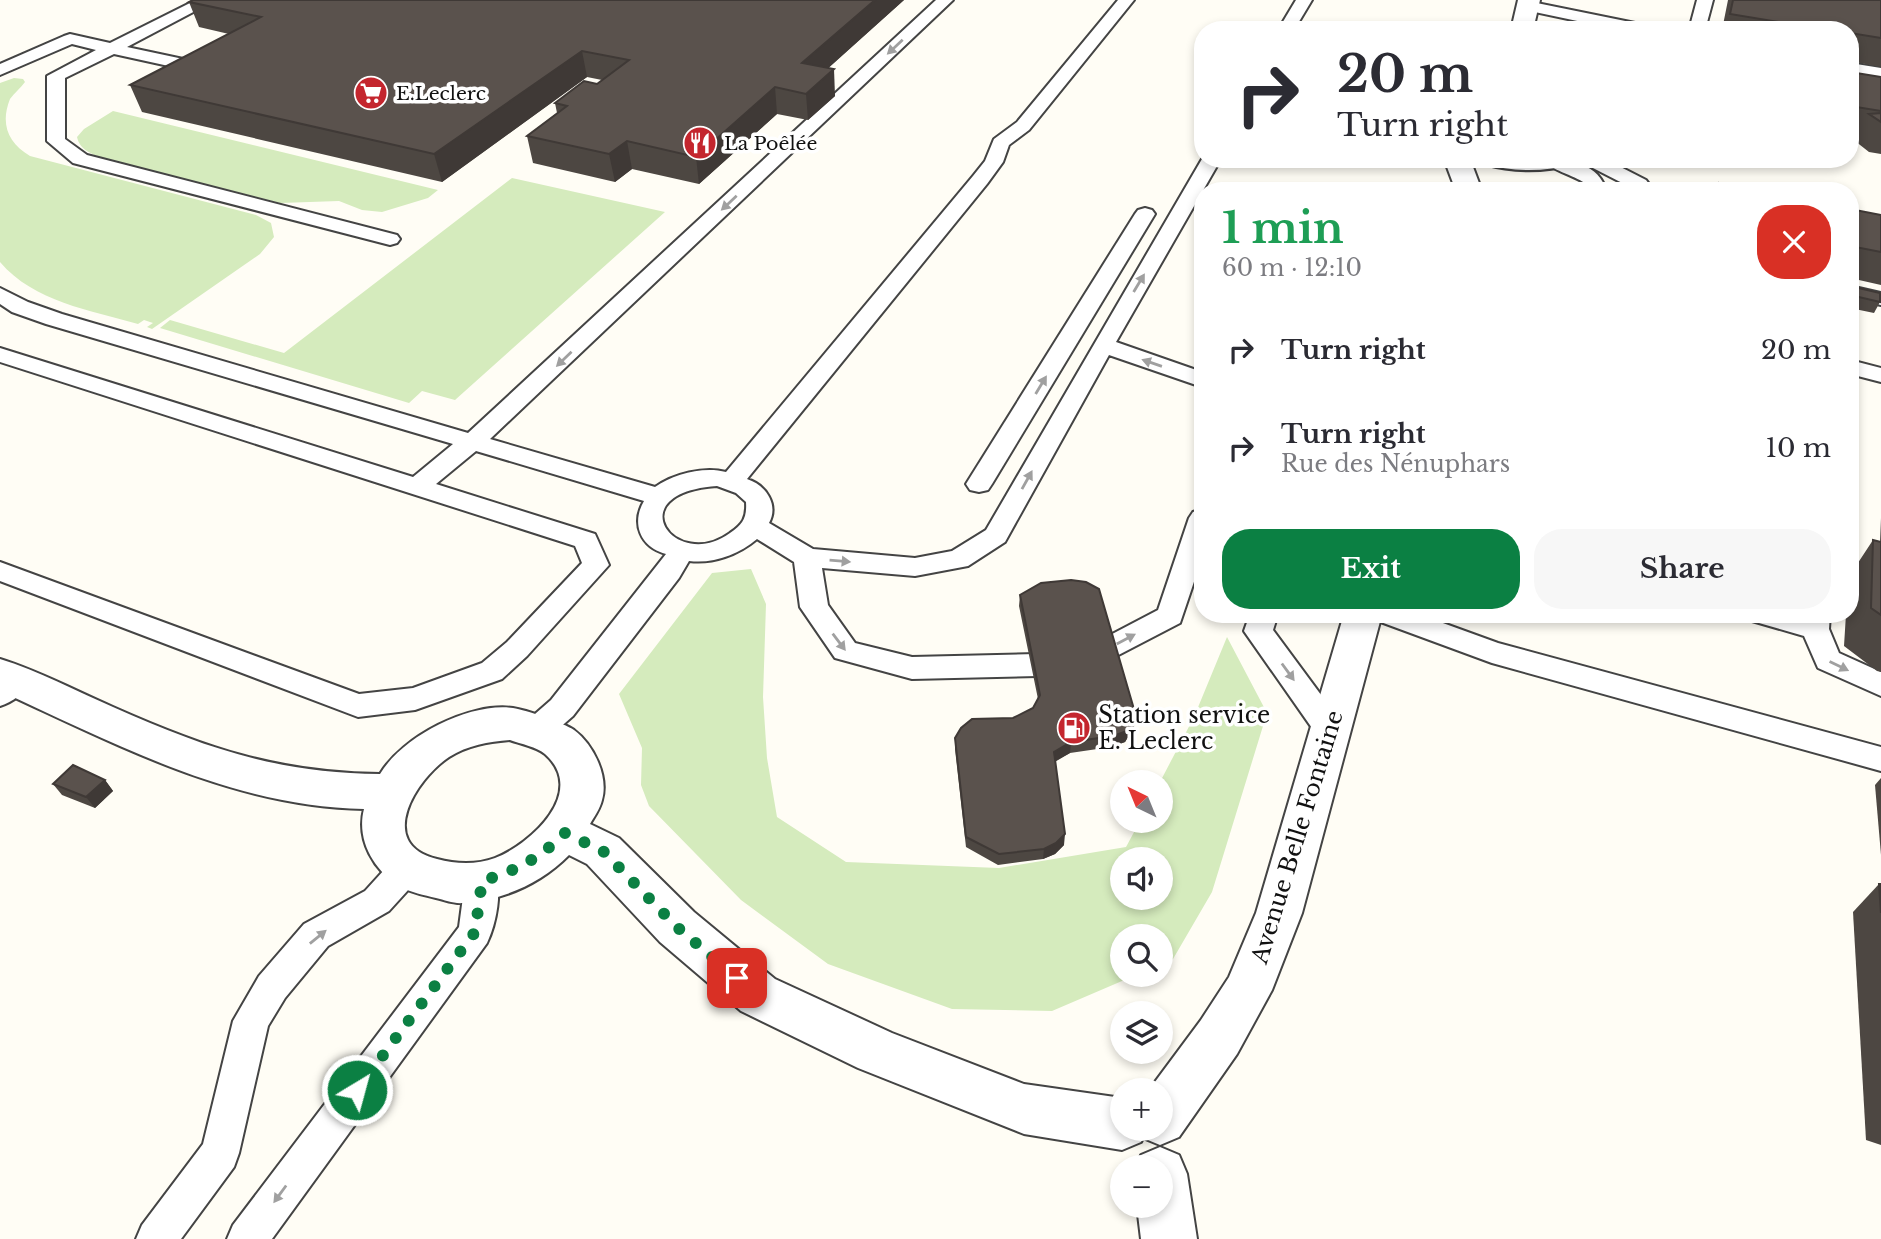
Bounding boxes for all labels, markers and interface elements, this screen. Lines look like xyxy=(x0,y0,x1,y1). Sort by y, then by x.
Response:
one-way arrow xyxy=(887,38,904,54)
text: 20 m xyxy=(1337,44,1473,105)
icon: right xyxy=(1222,49,1313,140)
supermarket icon: E.Leclerc xyxy=(352,74,390,112)
place label: E.Leclerc xyxy=(396,82,486,105)
text: Turn right xyxy=(1337,105,1508,145)
restaurant icon: La Poêlée xyxy=(681,124,719,162)
place label: La Poêlée xyxy=(724,132,817,155)
one-way arrow xyxy=(721,194,738,210)
text: 1 min xyxy=(1222,202,1344,254)
button: close xyxy=(1757,205,1831,279)
text: 60 m · 12:10 xyxy=(1222,254,1362,282)
one-way arrow xyxy=(1133,273,1146,292)
icon: right xyxy=(1222,331,1260,369)
text: Turn right xyxy=(1281,334,1426,366)
text: 20 m xyxy=(1761,334,1831,366)
one-way arrow xyxy=(556,350,573,366)
one-way arrow xyxy=(1142,357,1163,368)
one-way arrow xyxy=(1034,375,1047,395)
text: Turn right xyxy=(1281,418,1426,450)
icon: right xyxy=(1222,429,1260,467)
text: 10 m xyxy=(1765,432,1831,464)
text: Rue des Nénuphars xyxy=(1281,450,1510,478)
one-way arrow xyxy=(1021,471,1033,490)
button: Exit xyxy=(1222,529,1520,609)
button: Share xyxy=(1534,529,1831,609)
one-way arrow xyxy=(829,556,851,567)
one-way arrow xyxy=(832,632,846,651)
one-way arrow xyxy=(1117,633,1136,645)
one-way arrow xyxy=(1830,659,1850,671)
one-way arrow xyxy=(1281,663,1295,681)
place label: Station service E. Leclerc xyxy=(1098,701,1270,755)
street label: Avenue Belle Fontaine xyxy=(1245,707,1349,968)
fuel station icon: Station service E. Leclerc xyxy=(1055,709,1093,747)
north arrow xyxy=(1110,770,1172,833)
map controls xyxy=(1110,770,1173,1218)
button: sound xyxy=(1110,847,1173,910)
button: search xyxy=(1110,924,1173,987)
one-way arrow xyxy=(308,929,326,944)
pin xyxy=(707,948,767,1008)
icon: arrive xyxy=(718,959,756,997)
button: layers xyxy=(1110,1001,1173,1064)
position arrow xyxy=(320,1053,394,1127)
button: + xyxy=(1110,1078,1173,1141)
button: − xyxy=(1110,1155,1173,1218)
one-way arrow xyxy=(273,1185,287,1203)

